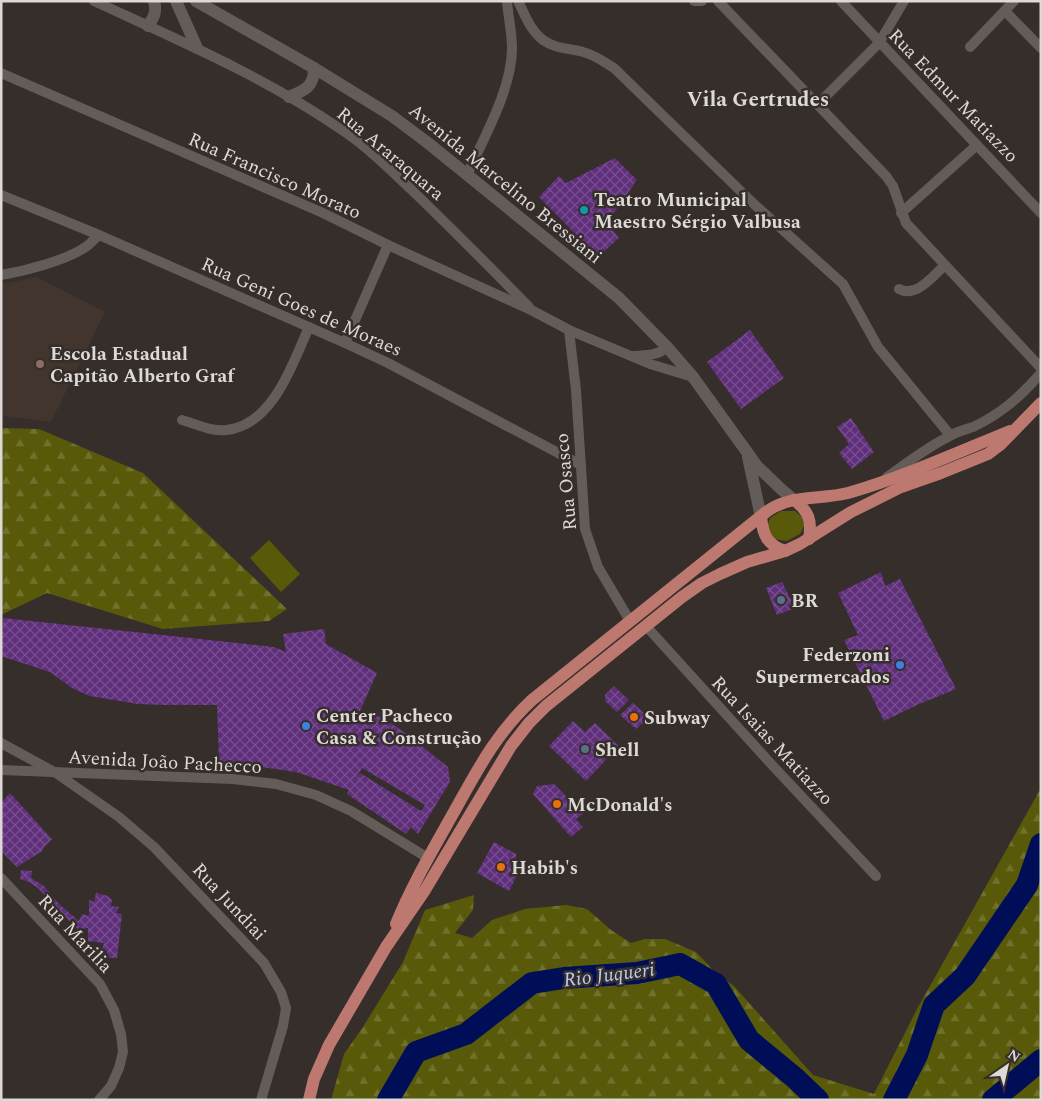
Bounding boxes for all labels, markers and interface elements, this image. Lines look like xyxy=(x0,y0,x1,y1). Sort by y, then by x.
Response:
street label: Rua Edmur Matiazzo xyxy=(881,22,1025,170)
district label: Vila Gertrudes xyxy=(687,84,829,116)
street label: Avenida Marcelino Bressiani xyxy=(402,97,608,272)
street label: Rua Araraquara xyxy=(330,100,451,208)
street label: Rua Francisco Morato xyxy=(183,125,365,228)
place label: Teatro Municipal Maestro Sérgio Valbusa xyxy=(594,186,801,237)
marker: Teatro Municipal Maestro Sérgio Valbusa xyxy=(578,204,590,216)
street label: Rua Geni Goes de Moraes xyxy=(196,250,407,365)
place label: Escola Estadual Capitão Alberto Graf xyxy=(50,340,235,391)
marker: Escola Estadual Capitão Alberto Graf xyxy=(34,358,46,370)
street label: Rua Osasco xyxy=(548,432,585,532)
place label: BR xyxy=(791,587,818,616)
marker: BR xyxy=(775,594,787,606)
place label: Federzoni Supermercados xyxy=(756,641,890,692)
marker: Federzoni Supermercados xyxy=(894,659,906,671)
street label: Rua Isaias Matiazzo xyxy=(704,670,840,812)
place label: Center Pacheco Casa & Construção xyxy=(316,702,481,753)
place label: Subway xyxy=(644,704,711,733)
marker: Subway xyxy=(628,711,640,723)
marker: Center Pacheco Casa & Construção xyxy=(300,720,312,732)
place label: Shell xyxy=(595,736,639,765)
street label: Avenida João Pachecco xyxy=(67,743,263,782)
marker: Shell xyxy=(579,743,591,755)
place label: McDonald's xyxy=(567,791,673,820)
marker: McDonald's xyxy=(551,798,563,810)
place label: Habib's xyxy=(511,854,578,883)
street label: Rua Jundiai xyxy=(185,856,273,948)
marker: Habib's xyxy=(495,861,507,873)
street label: Rua Marilia xyxy=(31,888,120,981)
water label: Rio Juqueri xyxy=(562,954,657,995)
north arrow xyxy=(982,1041,1032,1091)
text: N xyxy=(1003,1044,1025,1068)

